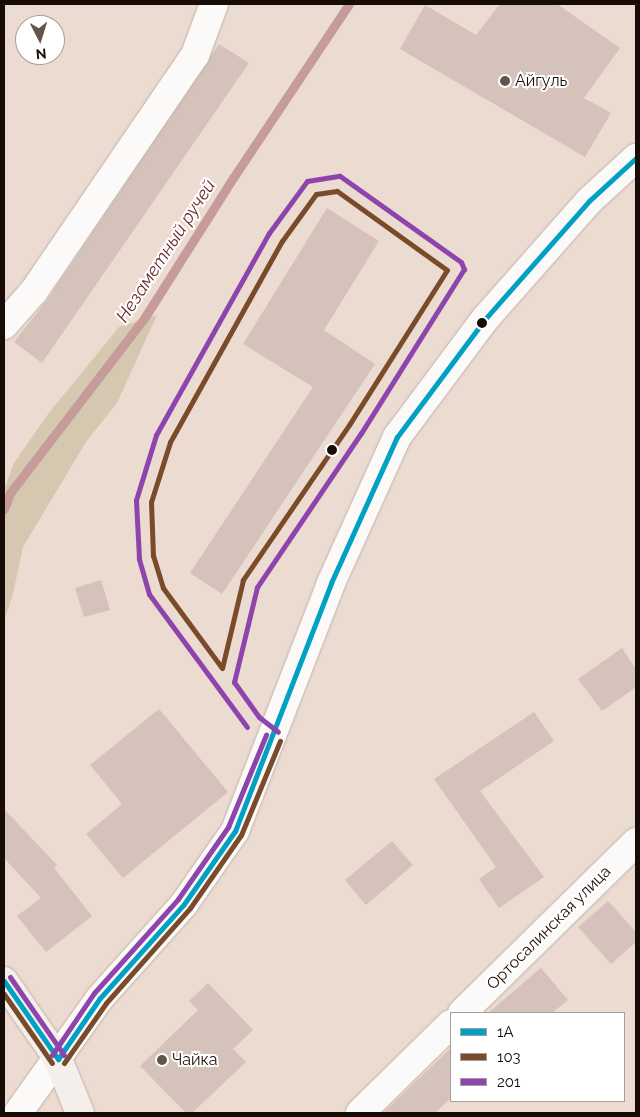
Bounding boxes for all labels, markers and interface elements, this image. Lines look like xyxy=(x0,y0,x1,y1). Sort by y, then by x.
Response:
north arrow xyxy=(15,15,65,65)
text: N xyxy=(35,46,47,62)
place label: Айгуль xyxy=(515,71,567,91)
marker: Айгуль xyxy=(499,75,511,87)
water label: Незаметный ручей xyxy=(112,176,220,326)
unlabelled marker xyxy=(477,318,487,328)
unlabelled marker xyxy=(327,445,337,455)
street label: Ортосалинская улица xyxy=(483,862,615,994)
legend xyxy=(450,1012,625,1102)
text: 1А xyxy=(497,1023,514,1041)
text: 103 xyxy=(497,1048,521,1066)
place label: Чайка xyxy=(172,1050,218,1070)
marker: Чайка xyxy=(156,1054,168,1066)
text: 201 xyxy=(497,1073,520,1091)

